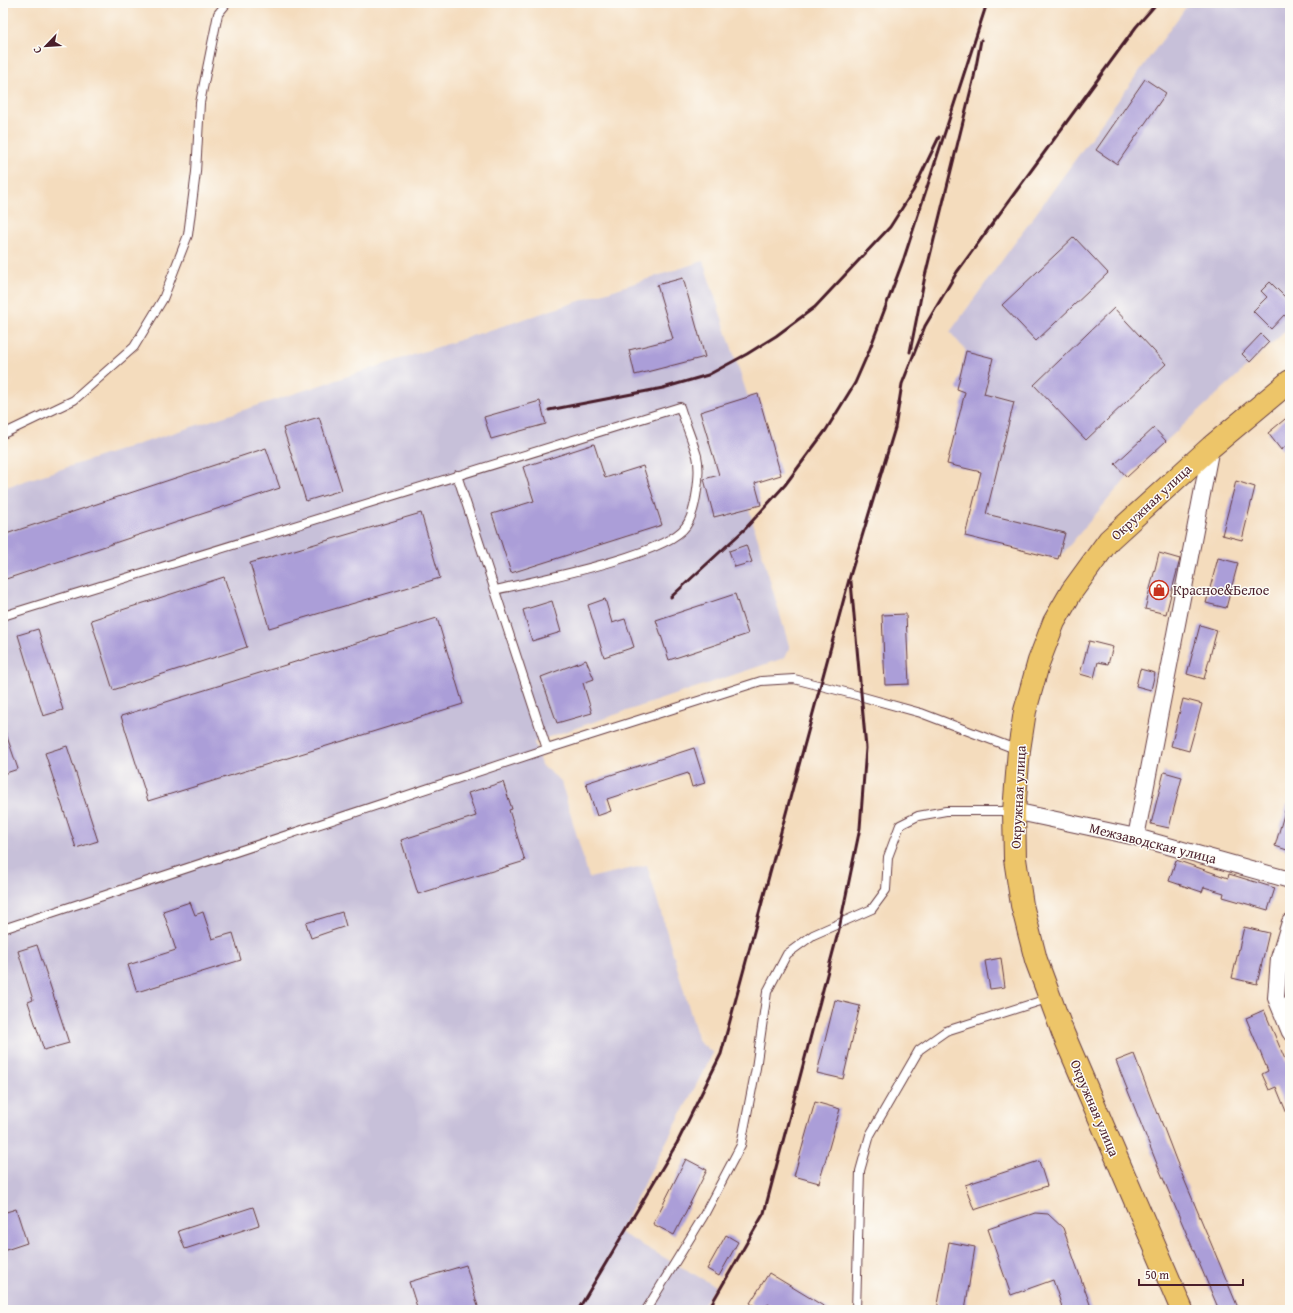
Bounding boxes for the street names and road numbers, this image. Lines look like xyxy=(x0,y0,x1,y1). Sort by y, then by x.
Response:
street label: Окружная улица xyxy=(1106,459,1196,545)
street label: Окружная улица xyxy=(1005,744,1031,849)
street label: Межзаводская улица xyxy=(1087,818,1219,869)
street label: Окружная улица xyxy=(1066,1056,1125,1160)

